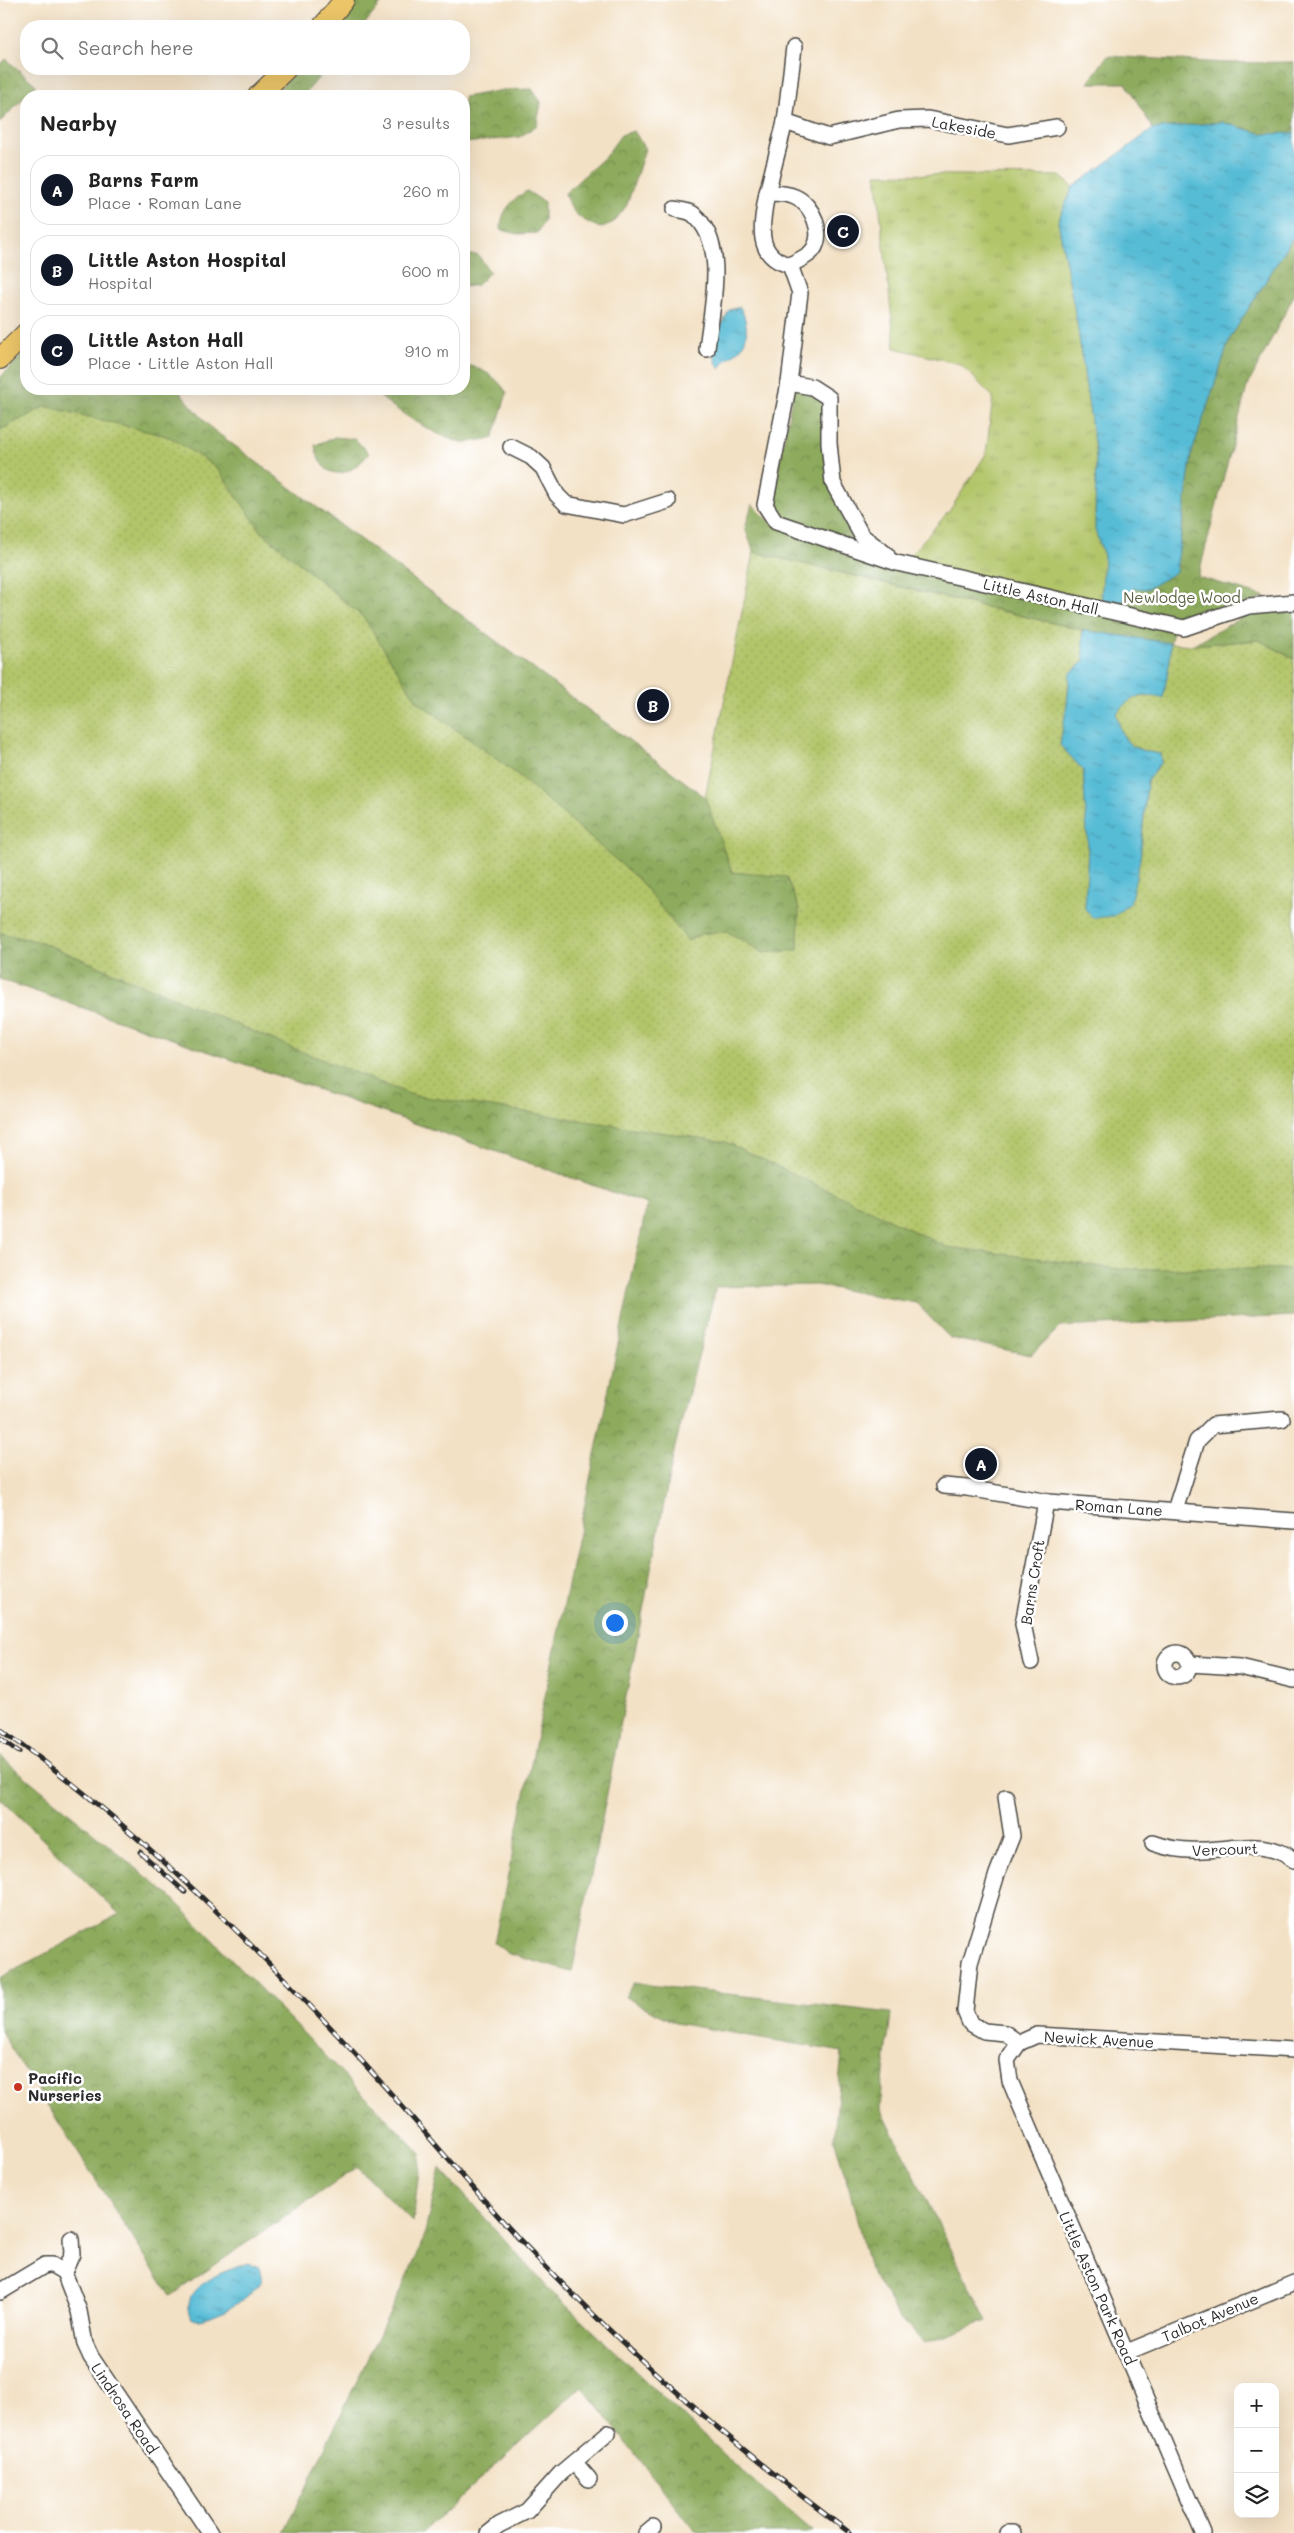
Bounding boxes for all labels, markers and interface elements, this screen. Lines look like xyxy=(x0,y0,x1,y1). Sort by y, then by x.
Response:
search box xyxy=(20,20,470,75)
icon: search xyxy=(38,34,66,62)
text: Search here xyxy=(78,35,194,60)
text: Nearby xyxy=(40,109,117,136)
street label: Lakeside xyxy=(930,111,998,143)
text: 3 results xyxy=(382,112,450,133)
text: Barns Farm xyxy=(88,167,199,192)
text: A xyxy=(51,180,63,201)
text: 260 m xyxy=(403,180,449,201)
text: Place · Roman Lane xyxy=(88,192,242,213)
pin: C xyxy=(827,212,859,250)
text: Little Aston Hospital xyxy=(88,247,286,272)
text: B xyxy=(52,260,62,281)
text: 600 m xyxy=(402,260,449,281)
text: Hospital xyxy=(88,272,152,293)
text: Little Aston Hall xyxy=(88,327,243,352)
text: C xyxy=(51,340,63,361)
text: 910 m xyxy=(405,340,449,361)
text: Place · Little Aston Hall xyxy=(88,352,274,373)
street label: Little Aston Hall xyxy=(982,573,1100,619)
park label: Newlodge Wood xyxy=(1123,587,1241,607)
pin: B xyxy=(637,686,669,724)
pin: A xyxy=(965,1445,997,1483)
street label: Roman Lane xyxy=(1075,1494,1163,1520)
street label: Barns Croft xyxy=(1015,1538,1049,1626)
your location xyxy=(602,1610,628,1636)
street label: Vercourt xyxy=(1191,1838,1259,1860)
street label: Newick Avenue xyxy=(1044,2026,1154,2052)
place label: Pacific Nurseries xyxy=(28,2068,102,2105)
marker: Pacific Nurseries xyxy=(12,2081,24,2093)
street label: Little Aston Park Road xyxy=(1055,2208,1141,2368)
street label: Talbot Avenue xyxy=(1159,2288,1261,2346)
street label: Lindrosa Road xyxy=(87,2359,163,2457)
map controls xyxy=(1234,2383,1279,2518)
button: + xyxy=(1234,2383,1279,2428)
button: − xyxy=(1234,2428,1279,2473)
button: layers xyxy=(1234,2473,1279,2518)

